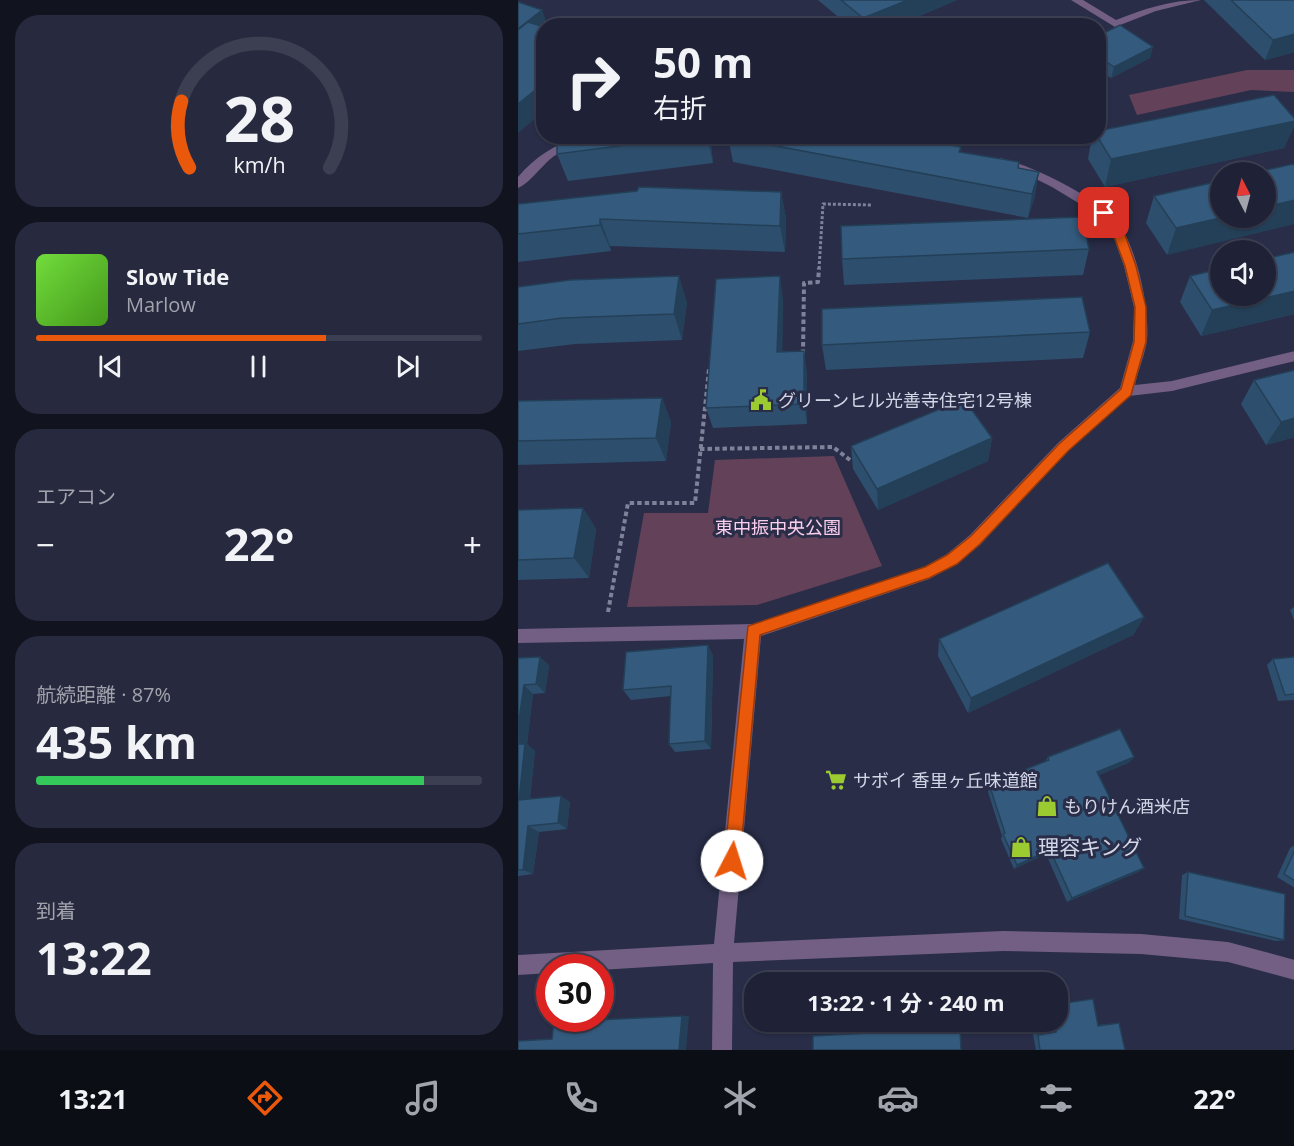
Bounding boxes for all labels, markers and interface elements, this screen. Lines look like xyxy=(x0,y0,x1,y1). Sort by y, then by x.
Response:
text: 50 m xyxy=(653,33,753,90)
icon: right xyxy=(554,42,632,120)
text: 28 xyxy=(223,75,295,160)
text: 右折 xyxy=(653,89,707,126)
text: km/h xyxy=(233,150,285,179)
north arrow xyxy=(1210,162,1276,228)
map controls xyxy=(1210,162,1276,306)
pin xyxy=(1078,187,1129,238)
icon: arrive xyxy=(1087,196,1120,229)
button: sound xyxy=(1210,240,1276,306)
text: Slow Tide xyxy=(126,261,229,291)
text: Marlow xyxy=(126,291,196,318)
icon: previous xyxy=(94,350,127,383)
icon: pause xyxy=(242,350,275,383)
icon: next xyxy=(391,350,424,383)
public building icon: グリーンヒル光善寺住宅12号棟 xyxy=(749,388,773,412)
place label: グリーンヒル光善寺住宅12号棟 xyxy=(778,388,1032,412)
text: エアコン xyxy=(36,483,116,510)
text: 22° xyxy=(224,513,294,574)
park label: 東中振中央公園 xyxy=(715,515,841,539)
text: − xyxy=(36,522,55,567)
text: + xyxy=(463,522,482,567)
text: 航続距離 · 87% xyxy=(36,681,171,708)
text: 435 km xyxy=(36,711,197,772)
supermarket icon: サボイ 香里ヶ丘味道館 xyxy=(824,768,848,792)
place label: サボイ 香里ヶ丘味道館 xyxy=(853,768,1038,792)
shop icon: もりけん酒米店 xyxy=(1035,794,1059,818)
place label: もりけん酒米店 xyxy=(1064,794,1190,818)
position arrow xyxy=(700,829,764,893)
place label: 理容キング xyxy=(1038,833,1142,861)
shop icon: 理容キング xyxy=(1009,835,1033,859)
text: 到着 xyxy=(36,897,76,924)
text: 13:22 xyxy=(36,927,152,988)
speed limit sign: 30 xyxy=(536,954,614,1032)
text: 13:22 · 1 分 · 240 m xyxy=(807,987,1005,1017)
icon: directions xyxy=(244,1077,286,1119)
icon: music xyxy=(402,1077,444,1119)
icon: phone xyxy=(560,1077,602,1119)
icon: climate xyxy=(719,1077,761,1119)
icon: car xyxy=(877,1077,919,1119)
icon: filters xyxy=(1035,1077,1077,1119)
text: 13:21 xyxy=(58,1080,128,1117)
text: 22° xyxy=(1193,1080,1236,1117)

